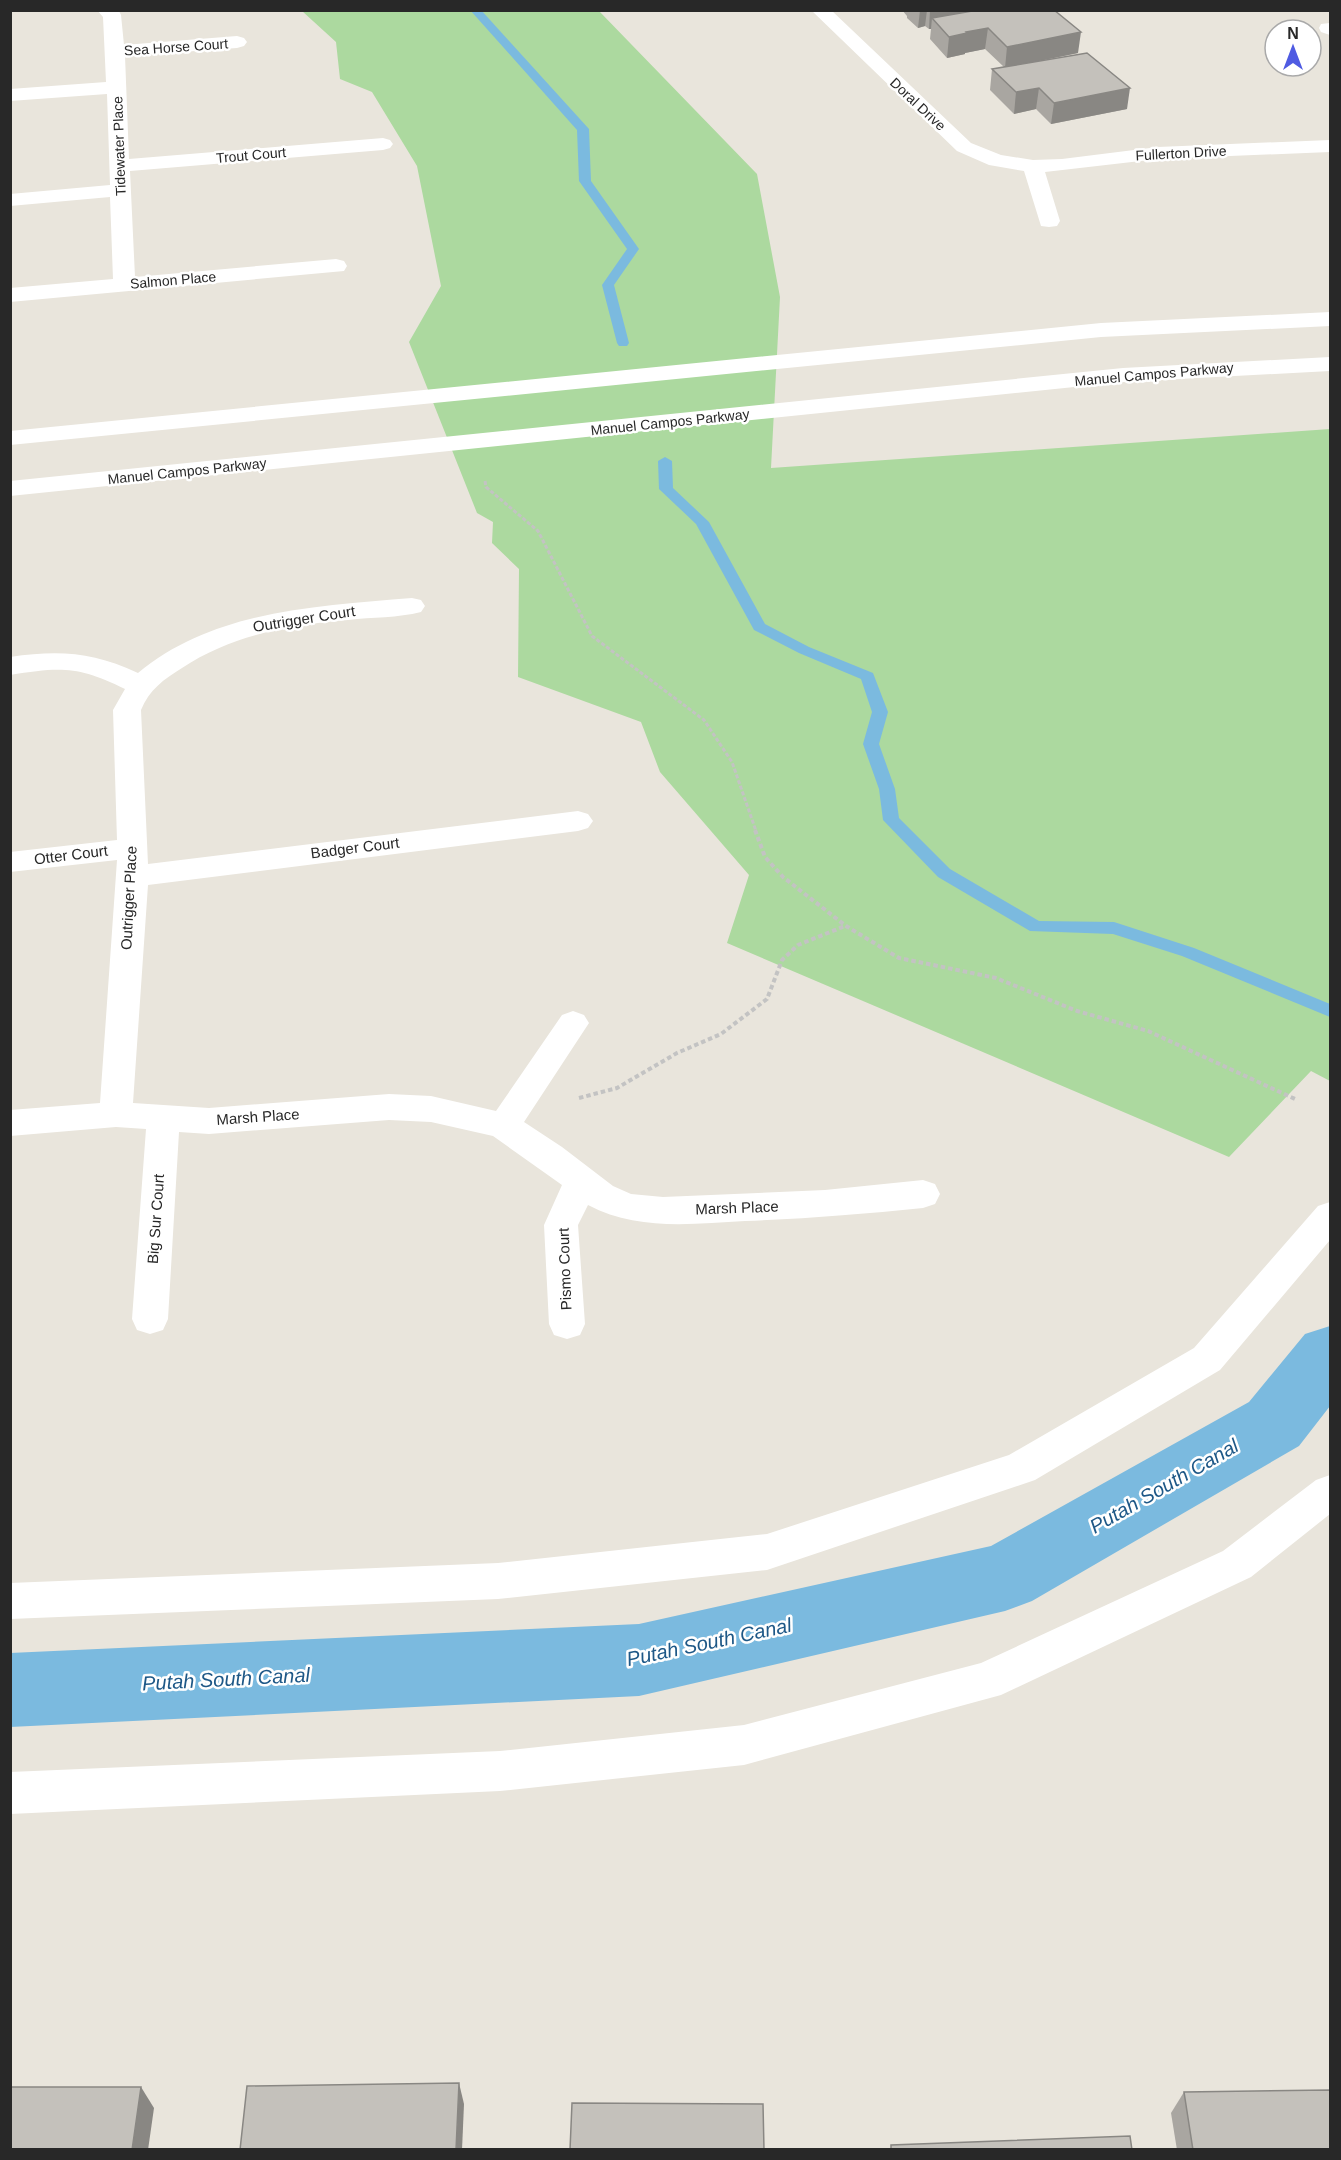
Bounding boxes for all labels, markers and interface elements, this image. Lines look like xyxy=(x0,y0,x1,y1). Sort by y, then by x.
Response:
north arrow xyxy=(1263,18,1323,78)
text: N xyxy=(1287,25,1299,42)
street label: Sea Horse Court xyxy=(123,35,229,59)
street label: Doral Drive xyxy=(887,74,949,134)
street label: Tidewater Place xyxy=(109,96,129,196)
street label: Fullerton Drive xyxy=(1135,143,1227,163)
street label: Trout Court xyxy=(215,144,287,166)
street label: Salmon Place xyxy=(129,268,217,292)
street label: Manuel Campos Parkway xyxy=(1074,359,1234,389)
street label: Manuel Campos Parkway xyxy=(590,406,750,438)
street label: Manuel Campos Parkway xyxy=(107,455,267,487)
street label: Outrigger Court xyxy=(252,602,357,635)
street label: Badger Court xyxy=(310,834,401,861)
street label: Otter Court xyxy=(33,841,110,867)
street label: Outrigger Place xyxy=(117,845,140,950)
street label: Marsh Place xyxy=(216,1105,300,1128)
street label: Big Sur Court xyxy=(144,1173,167,1264)
street label: Marsh Place xyxy=(695,1198,779,1217)
street label: Pismo Court xyxy=(555,1227,574,1311)
water label: Putah South Canal xyxy=(1086,1434,1243,1538)
water label: Putah South Canal xyxy=(625,1614,794,1670)
water label: Putah South Canal xyxy=(142,1664,311,1694)

